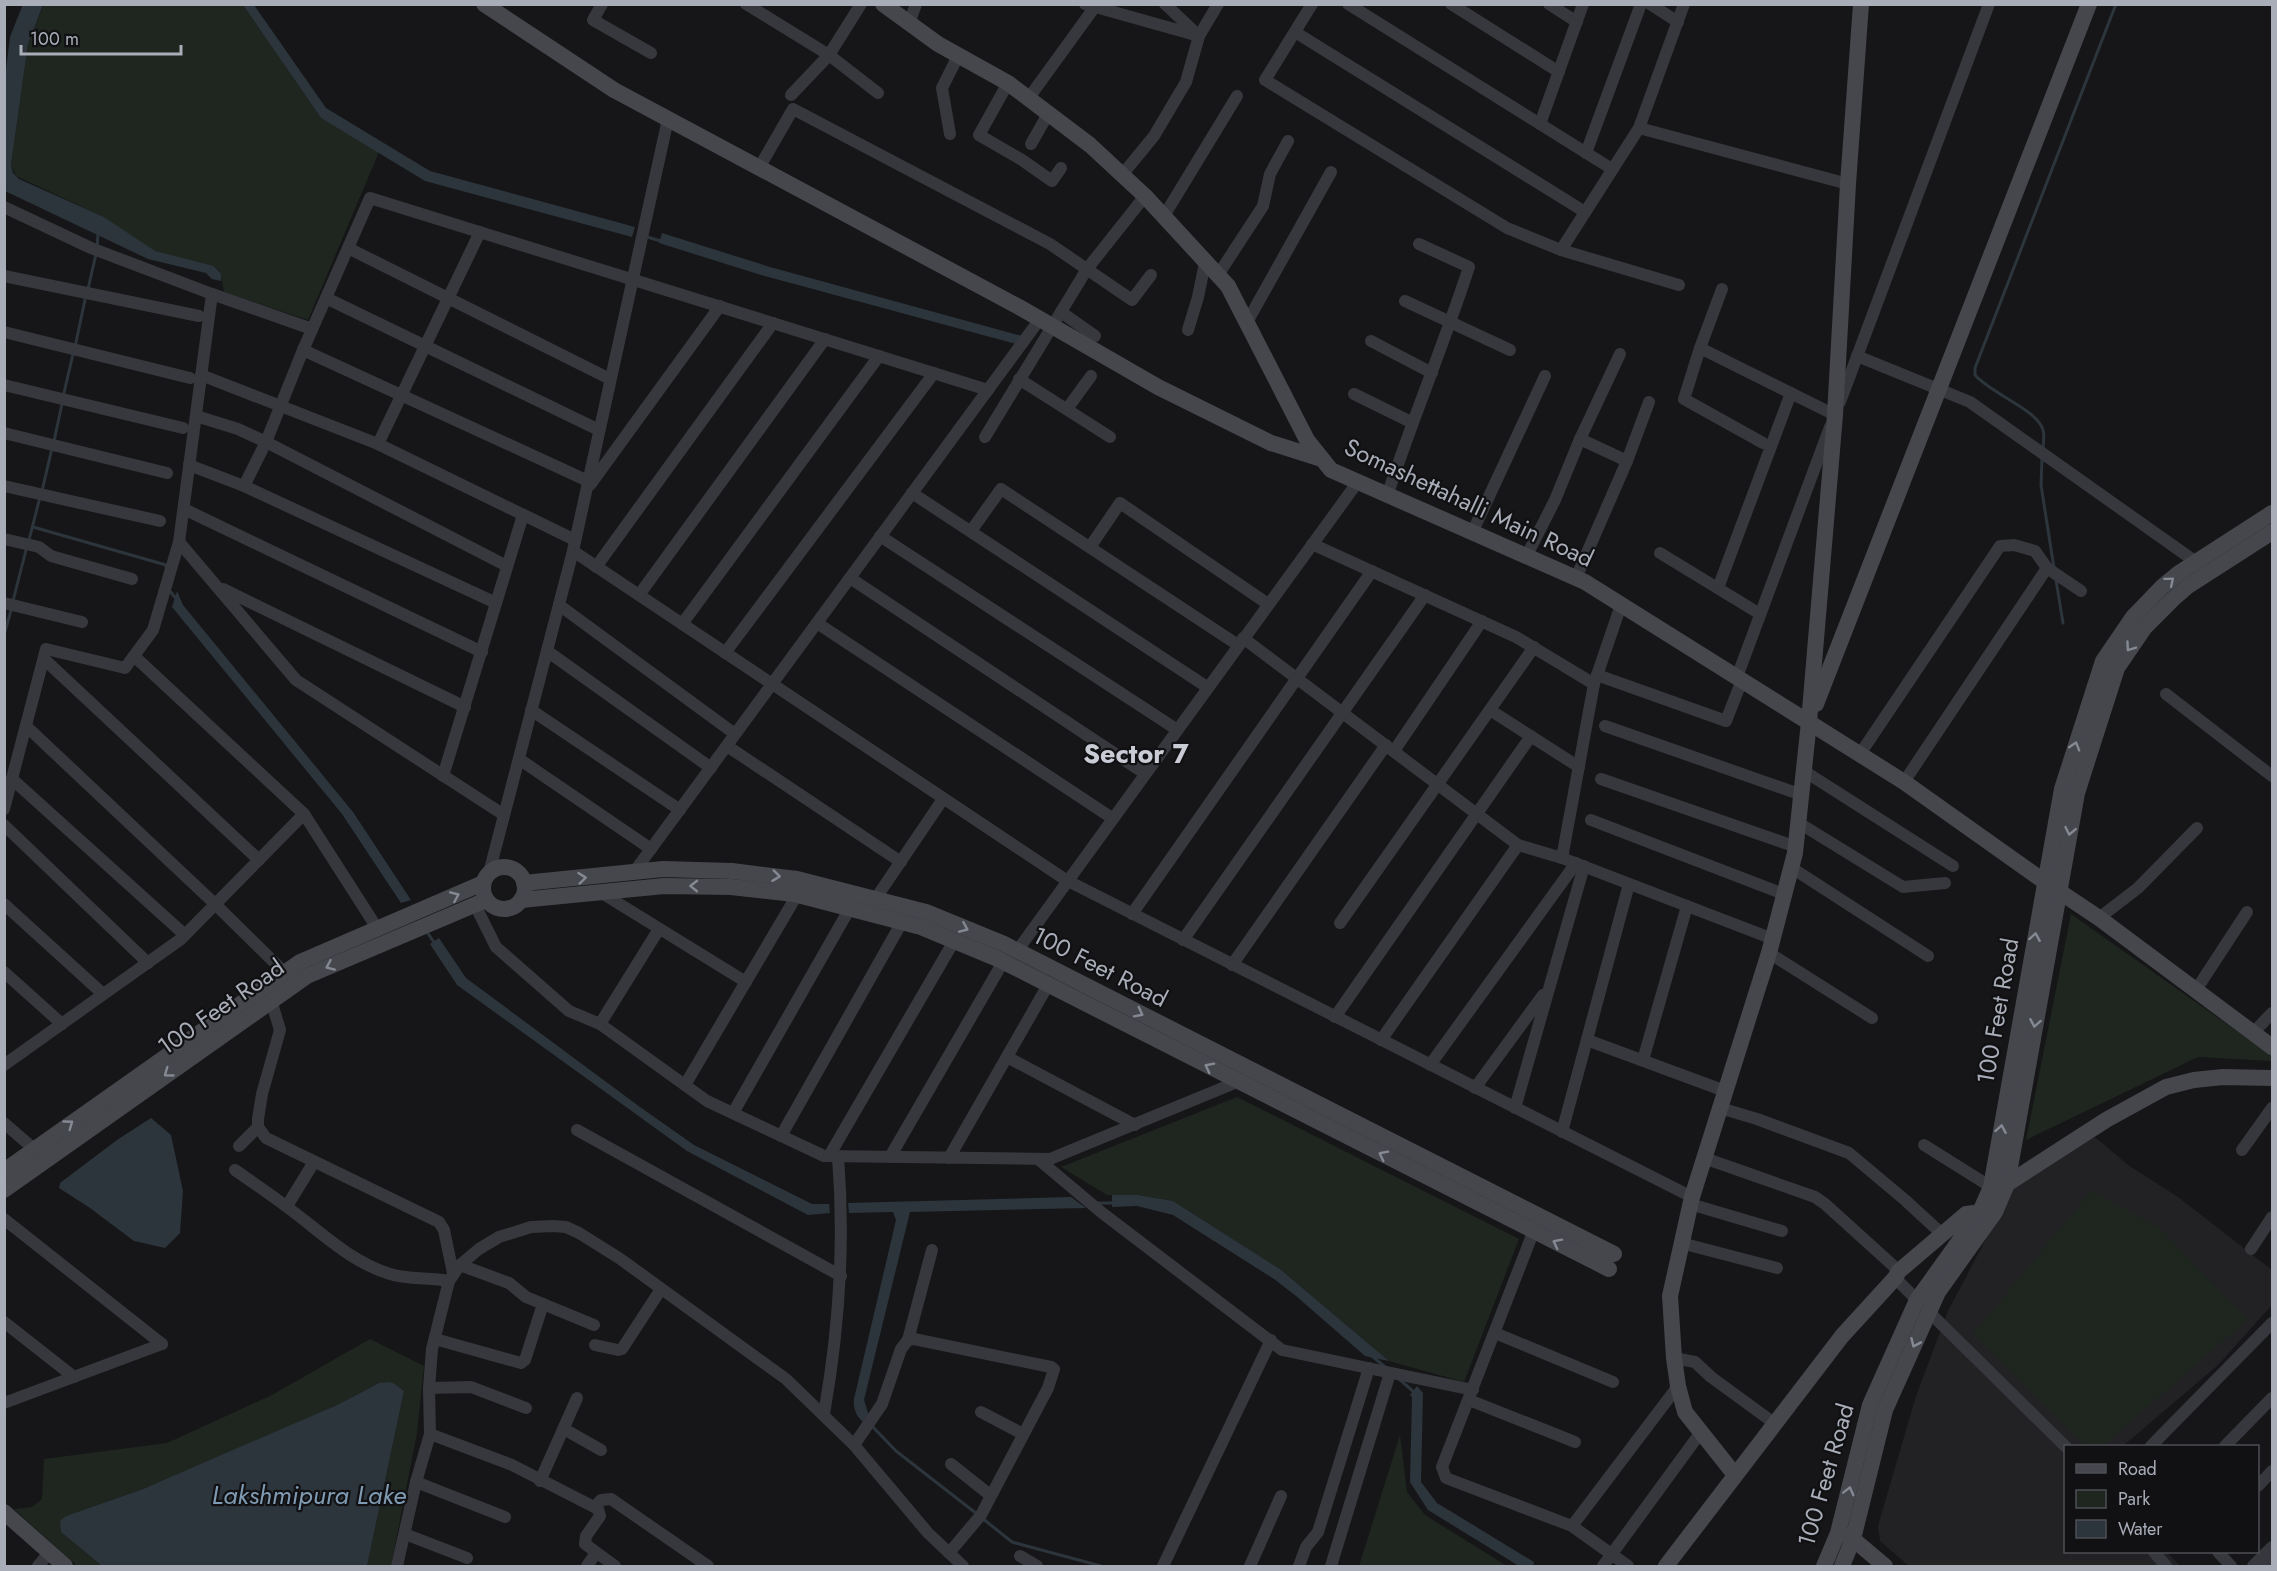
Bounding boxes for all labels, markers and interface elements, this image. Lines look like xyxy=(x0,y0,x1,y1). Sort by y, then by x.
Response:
scale bar xyxy=(21,18,182,56)
text: 100 m xyxy=(30,26,79,52)
street label: Somashettahalli Main Road xyxy=(1339,429,1600,576)
one-way arrow xyxy=(2163,577,2174,588)
one-way arrow xyxy=(2126,640,2137,651)
district label: Sector 7 xyxy=(1083,734,1190,773)
one-way arrow xyxy=(2068,741,2080,752)
one-way arrow xyxy=(2064,826,2077,836)
one-way arrow xyxy=(772,869,781,882)
one-way arrow xyxy=(577,872,587,885)
one-way arrow xyxy=(690,880,699,892)
one-way arrow xyxy=(449,891,460,903)
street label: 100 Feet Road xyxy=(1027,917,1174,1016)
one-way arrow xyxy=(957,921,968,933)
one-way arrow xyxy=(2028,932,2041,942)
street label: 100 Feet Road xyxy=(1967,935,2028,1087)
street label: 100 Feet Road xyxy=(150,950,291,1063)
one-way arrow xyxy=(326,958,337,970)
one-way arrow xyxy=(1133,1006,1143,1017)
one-way arrow xyxy=(2029,1018,2042,1028)
one-way arrow xyxy=(1205,1063,1215,1074)
one-way arrow xyxy=(164,1066,175,1077)
one-way arrow xyxy=(63,1121,74,1132)
one-way arrow xyxy=(1995,1124,2007,1134)
one-way arrow xyxy=(1379,1151,1389,1162)
one-way arrow xyxy=(1553,1239,1563,1250)
one-way arrow xyxy=(1910,1337,1922,1348)
street label: 100 Feet Road xyxy=(1788,1399,1863,1551)
legend xyxy=(2064,1445,2259,1553)
text: Road xyxy=(2118,1456,2157,1482)
water label: Lakshmipura Lake xyxy=(212,1476,406,1514)
one-way arrow xyxy=(1841,1486,1854,1496)
text: Park xyxy=(2118,1486,2150,1512)
text: Water xyxy=(2118,1516,2163,1542)

